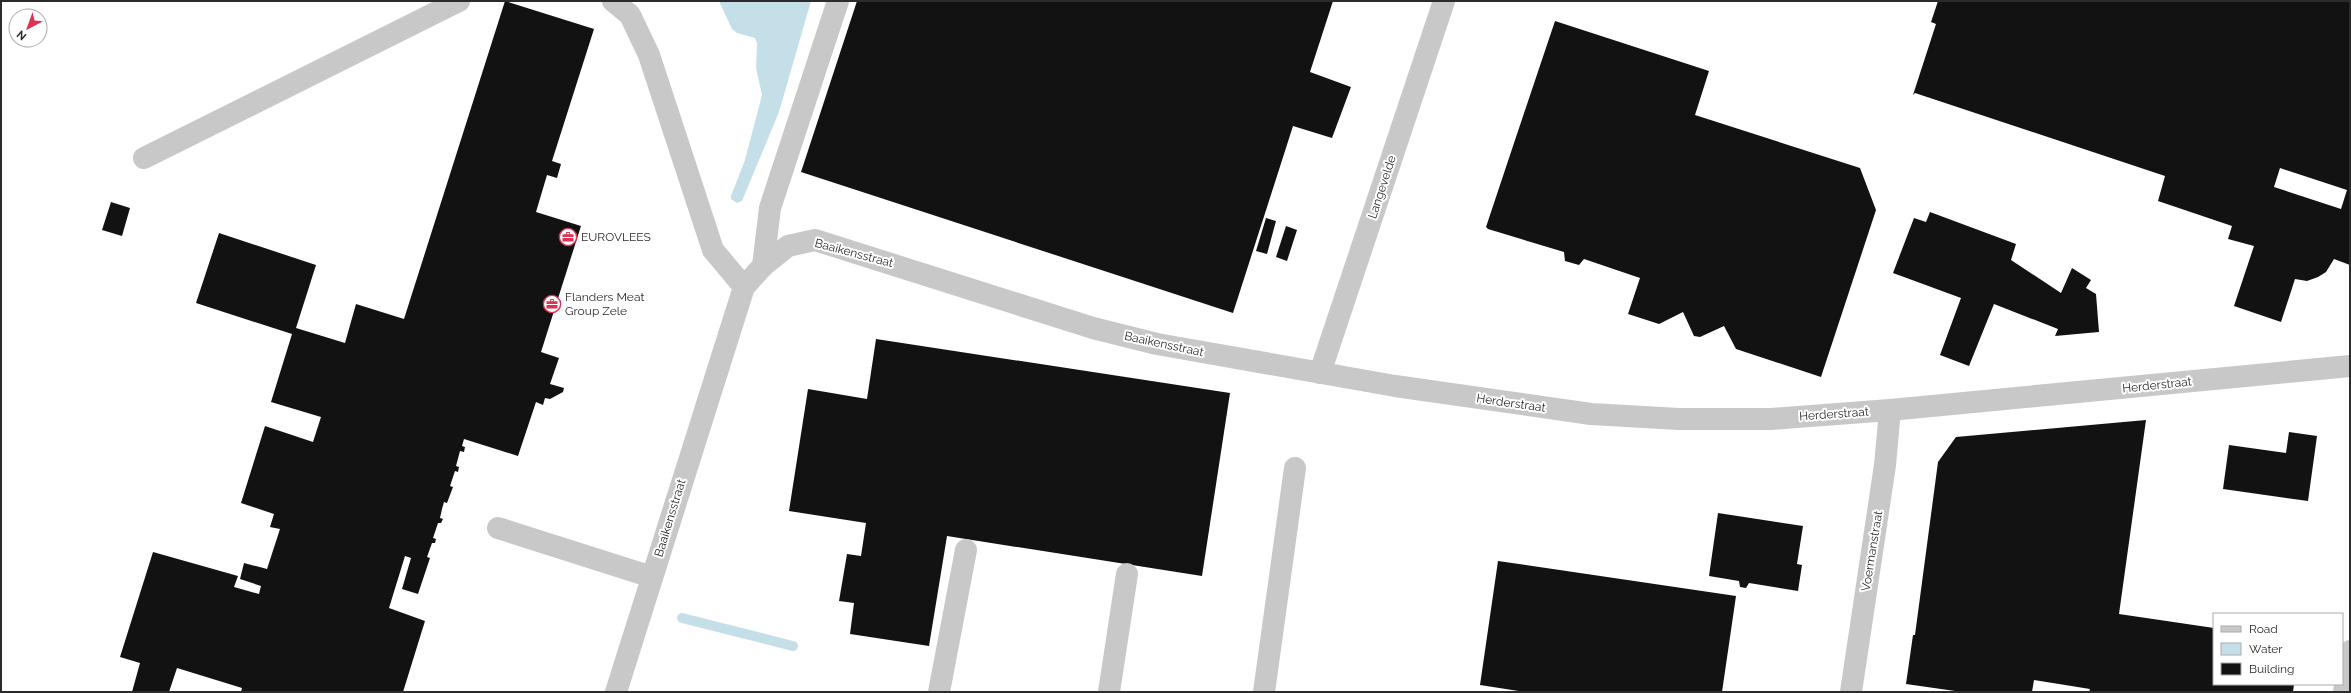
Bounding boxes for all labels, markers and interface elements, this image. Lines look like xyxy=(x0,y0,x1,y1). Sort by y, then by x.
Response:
north arrow xyxy=(8,8,48,48)
text: N xyxy=(14,28,29,43)
street label: Langevelde xyxy=(1365,154,1399,220)
office icon: EUROVLEES xyxy=(558,227,578,247)
place label: EUROVLEES xyxy=(581,230,651,244)
street label: Baaikensstraat xyxy=(813,236,895,270)
place label: Flanders Meat Group Zele xyxy=(565,290,644,318)
office icon: Flanders Meat Group Zele xyxy=(542,294,562,314)
street label: Baaikensstraat xyxy=(1123,329,1205,359)
street label: Herderstraat xyxy=(2122,374,2192,396)
street label: Herderstraat xyxy=(1476,391,1546,415)
street label: Herderstraat xyxy=(1799,405,1869,423)
street label: Baaikensstraat xyxy=(652,477,688,559)
street label: Voermanstraat xyxy=(1859,510,1885,592)
legend xyxy=(2213,613,2343,685)
text: Road xyxy=(2249,622,2278,636)
text: Water xyxy=(2249,642,2283,656)
text: Building xyxy=(2249,662,2295,676)

